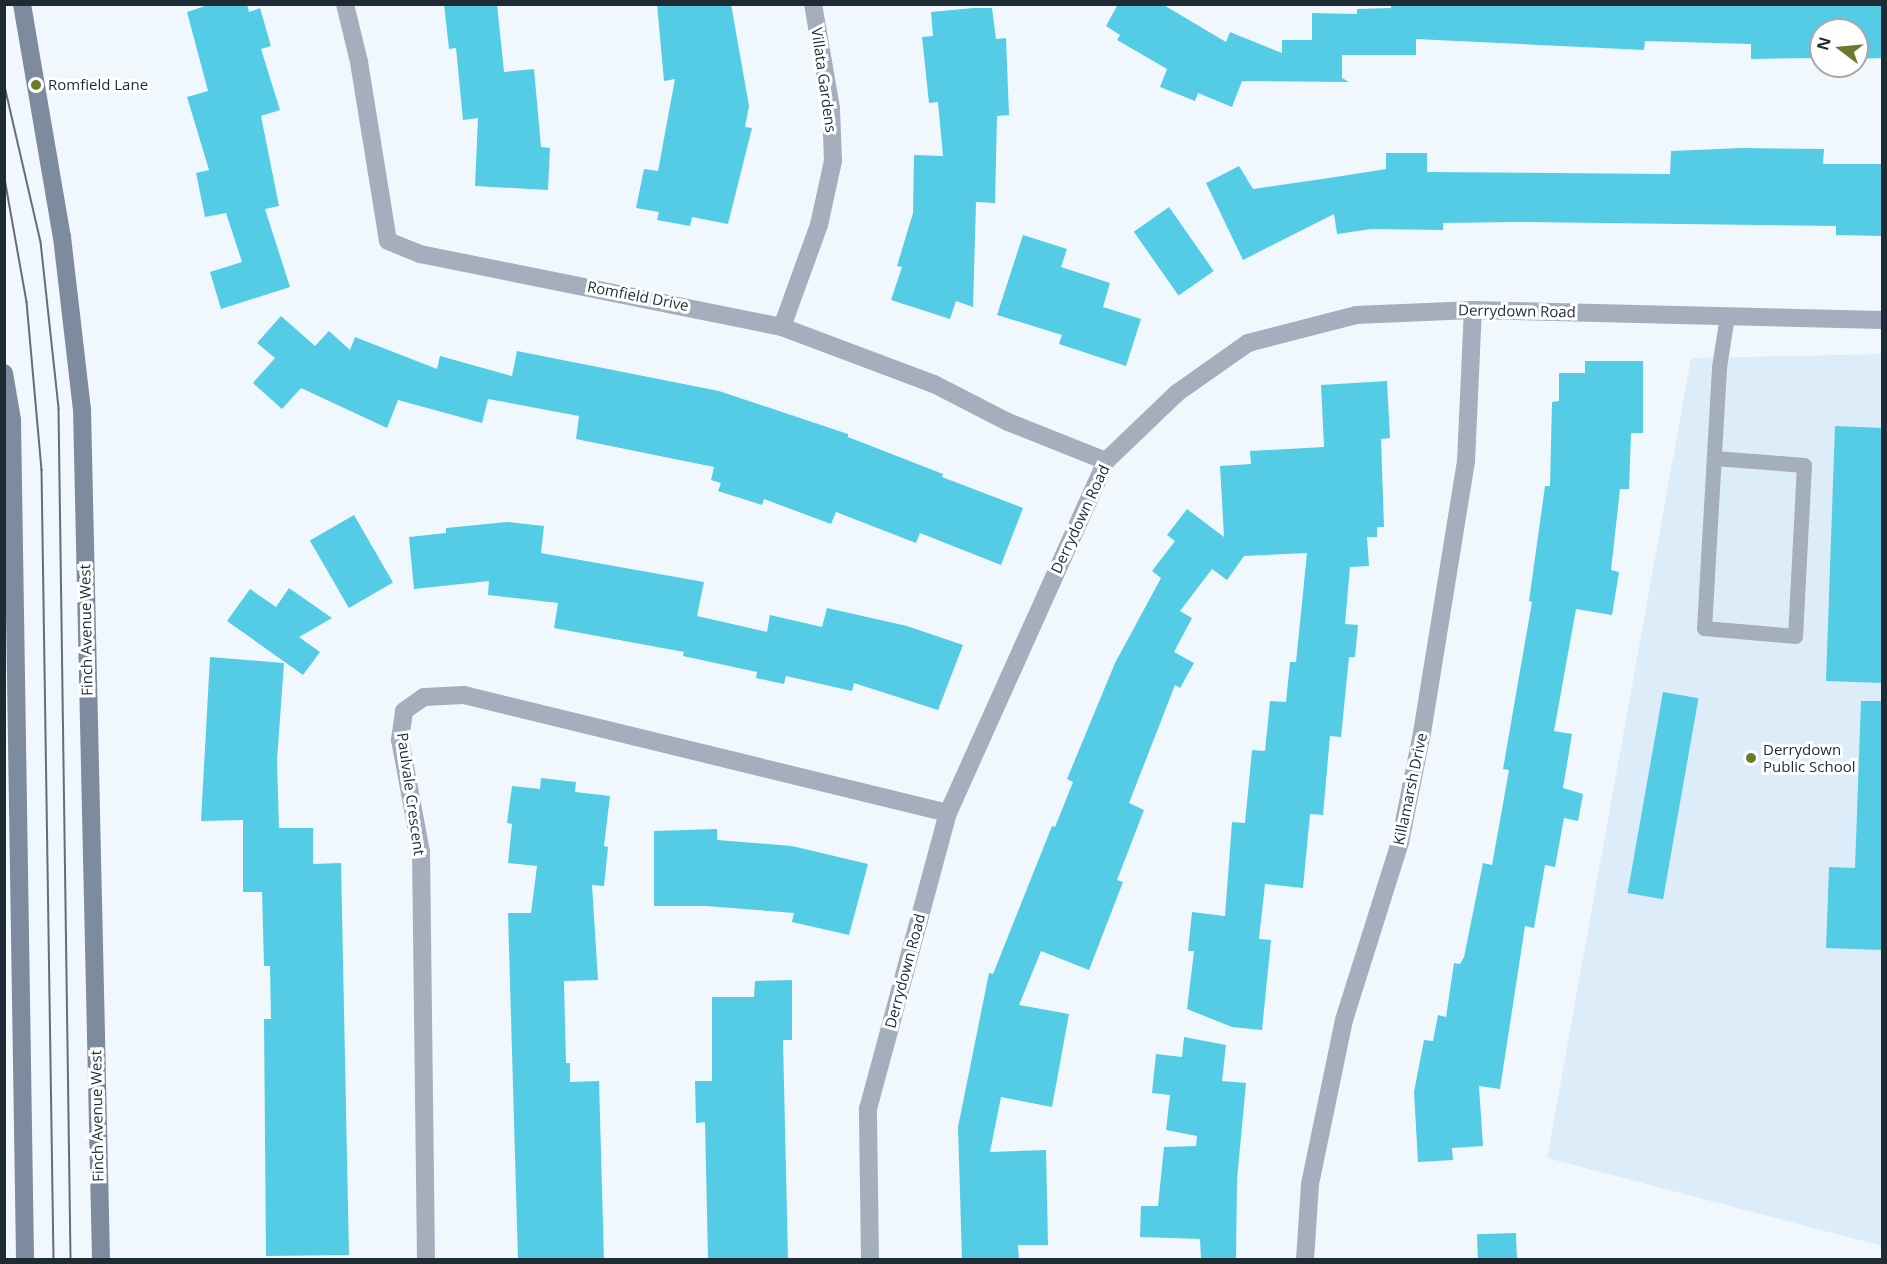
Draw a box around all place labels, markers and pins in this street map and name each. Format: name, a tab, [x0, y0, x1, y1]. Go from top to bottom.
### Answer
place label: Romfield Lane	[48, 76, 148, 94]
marker: Romfield Lane	[29, 78, 43, 92]
place label: Derrydown Public School	[1763, 740, 1855, 775]
marker: Derrydown Public School	[1744, 751, 1758, 765]

